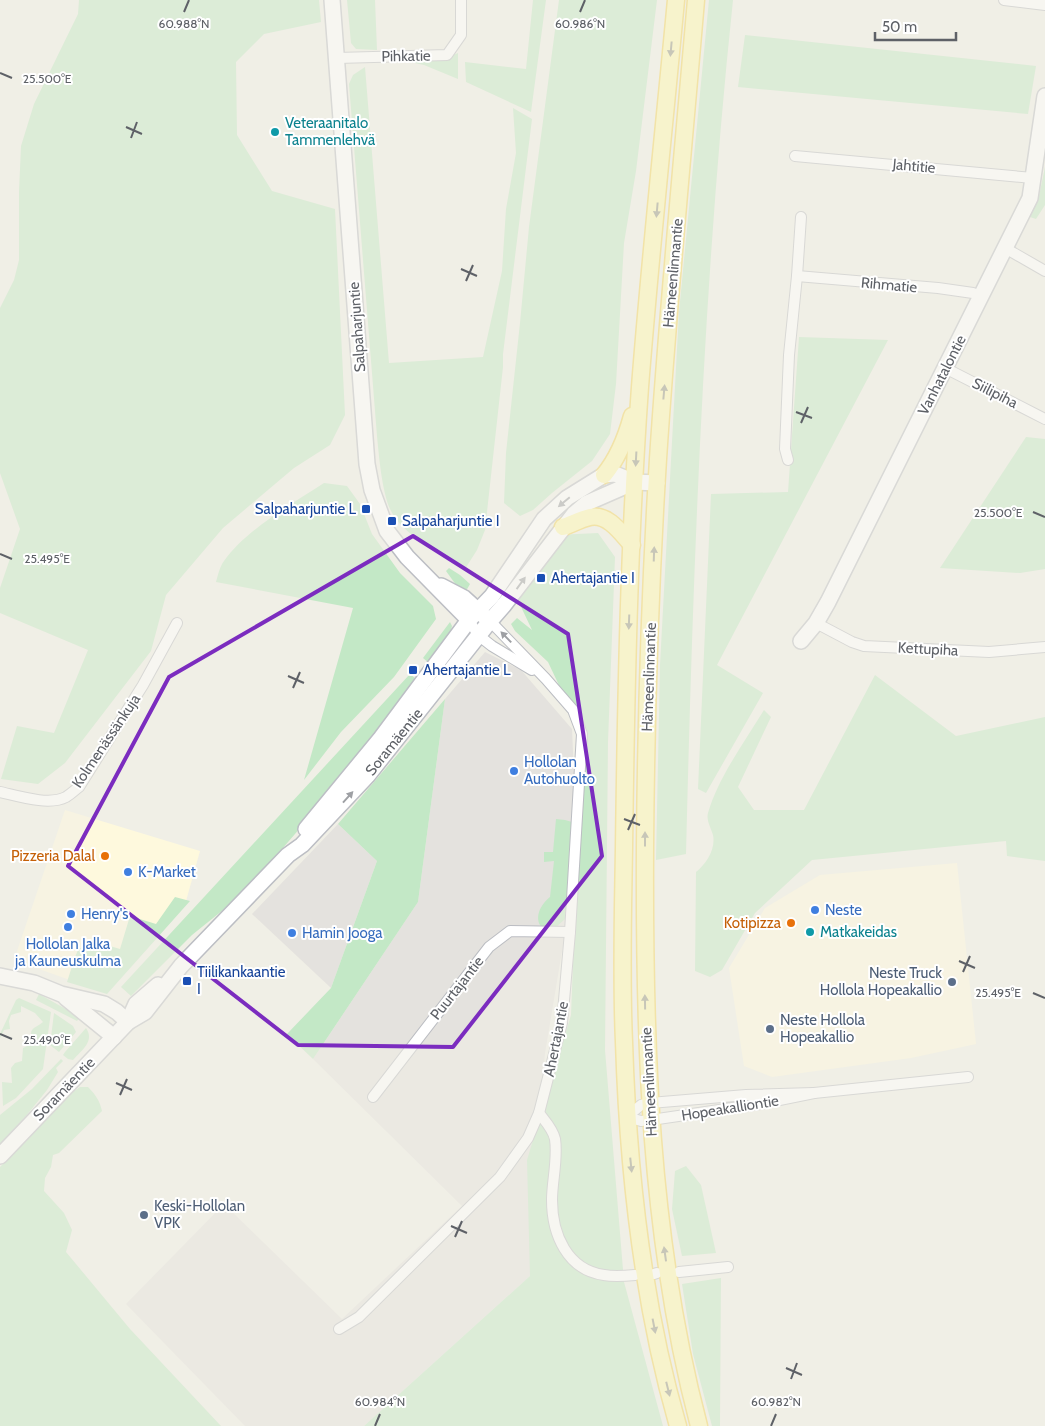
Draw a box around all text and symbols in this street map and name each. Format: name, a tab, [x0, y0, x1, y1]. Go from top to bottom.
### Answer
scale bar	[875, 10, 956, 42]
text: 60.988°N	[159, 16, 209, 31]
text: 60.986°N	[555, 16, 605, 31]
text: 50 m	[882, 18, 917, 36]
one-way arrow	[667, 41, 675, 57]
street label: Pihkatie	[381, 47, 431, 65]
text: 25.500°E	[23, 71, 72, 86]
place label: Veteraanitalo Tammenlehvä	[285, 114, 376, 149]
marker: Veteraanitalo Tammenlehvä	[269, 126, 281, 138]
street label: Jahtitie	[891, 155, 937, 177]
one-way arrow	[652, 203, 660, 219]
street label: Hämeenlinnantie	[659, 217, 687, 328]
street label: Rihmatie	[860, 274, 918, 296]
street label: Salpaharjuntie	[345, 281, 369, 373]
street label: Vanhatalontie	[914, 332, 970, 418]
street label: Siilipiha	[969, 374, 1021, 412]
one-way arrow	[660, 384, 668, 400]
one-way arrow	[632, 452, 640, 468]
one-way arrow	[557, 496, 570, 507]
place label: Salpaharjuntie L	[255, 500, 356, 518]
marker: Salpaharjuntie L	[360, 503, 372, 515]
text: 25.500°E	[974, 505, 1023, 520]
place label: Salpaharjuntie I	[402, 512, 500, 530]
marker: Salpaharjuntie I	[386, 515, 398, 527]
one-way arrow	[650, 546, 658, 562]
text: 25.495°E	[24, 551, 70, 566]
place label: Ahertajantie I	[551, 569, 635, 587]
marker: Ahertajantie I	[535, 572, 547, 584]
one-way arrow	[516, 576, 526, 590]
one-way arrow	[625, 614, 633, 630]
street label: Hämeenlinnantie	[638, 622, 660, 732]
one-way arrow	[500, 631, 512, 643]
street label: Kettupiha	[897, 638, 959, 660]
place label: Ahertajantie L	[423, 661, 511, 679]
marker: Ahertajantie L	[407, 664, 419, 676]
street label: Kolmenässänkuja	[68, 690, 144, 791]
street label: Soramäentie	[361, 705, 427, 779]
place label: Hollolan Autohuolto	[524, 753, 595, 788]
marker: Hollolan Autohuolto	[508, 765, 520, 777]
one-way arrow	[342, 791, 354, 803]
one-way arrow	[641, 831, 649, 847]
place label: Pizzeria Dalal	[11, 847, 95, 865]
marker: Pizzeria Dalal	[99, 850, 111, 862]
place label: K-Market	[138, 863, 196, 881]
marker: K-Market	[122, 866, 134, 878]
place label: Neste	[825, 901, 862, 919]
marker: Neste	[809, 904, 821, 916]
place label: Henry's	[81, 905, 128, 923]
marker: Henry's	[65, 908, 77, 920]
place label: Kotipizza	[724, 914, 782, 932]
marker: Kotipizza	[785, 917, 797, 929]
marker: Hollolan Jalka ja Kauneuskulma	[62, 921, 74, 933]
place label: Matkakeidas	[820, 923, 897, 941]
place label: Hamin Jooga	[302, 924, 383, 942]
marker: Matkakeidas	[804, 926, 816, 938]
marker: Hamin Jooga	[286, 927, 298, 939]
place label: Hollolan Jalka ja Kauneuskulma	[14, 935, 122, 970]
street label: Puurtajantie	[427, 952, 488, 1023]
place label: Tiilikankaantie I	[197, 963, 286, 998]
place label: Neste Truck Hollola Hopeakallio	[820, 964, 942, 999]
marker: Tiilikankaantie I	[181, 975, 193, 987]
marker: Neste Truck Hollola Hopeakallio	[946, 976, 958, 988]
text: 25.495°E	[975, 985, 1021, 1000]
one-way arrow	[641, 993, 649, 1009]
street label: Ahertajantie	[540, 999, 572, 1078]
place label: Neste Hollola Hopeakallio	[780, 1011, 866, 1046]
marker: Neste Hollola Hopeakallio	[764, 1023, 776, 1035]
street label: Hämeenlinnantie	[637, 1027, 661, 1137]
text: 25.490°E	[23, 1032, 71, 1047]
street label: Soramäentie	[29, 1053, 99, 1124]
street label: Hopeakalliontie	[680, 1091, 780, 1125]
one-way arrow	[627, 1157, 635, 1173]
place label: Keski-Hollolan VPK	[154, 1197, 245, 1232]
marker: Keski-Hollolan VPK	[138, 1209, 150, 1221]
one-way arrow	[661, 1246, 669, 1262]
one-way arrow	[650, 1318, 658, 1334]
one-way arrow	[664, 1382, 672, 1397]
text: 60.984°N	[355, 1394, 405, 1409]
text: 60.982°N	[751, 1394, 801, 1409]

